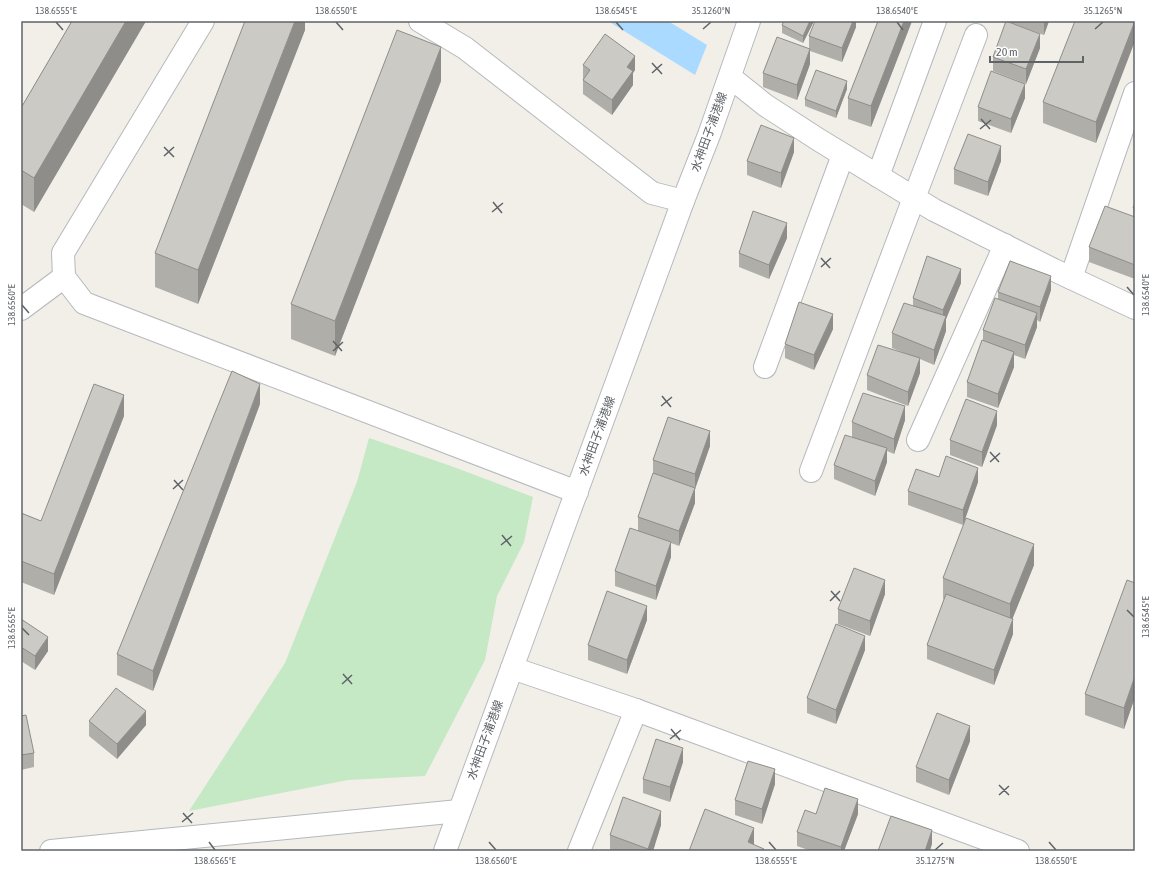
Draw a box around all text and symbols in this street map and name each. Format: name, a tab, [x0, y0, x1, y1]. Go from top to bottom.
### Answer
text: 138.6555°E	[35, 5, 78, 16]
text: 138.6550°E	[315, 5, 358, 16]
text: 138.6545°E	[595, 5, 638, 16]
text: 35.1260°N	[692, 5, 730, 16]
text: 138.6540°E	[876, 5, 919, 16]
text: 35.1265°N	[1084, 5, 1122, 16]
scale bar	[990, 38, 1083, 64]
text: 20 m	[996, 45, 1018, 59]
street label: 水神田子浦港線	[688, 90, 730, 174]
text: 138.6540°E	[1140, 273, 1151, 316]
text: 138.6560°E	[6, 283, 17, 326]
street label: 水神田子浦港線	[576, 394, 618, 478]
text: 138.6545°E	[1140, 595, 1151, 638]
text: 138.6565°E	[6, 606, 17, 649]
street label: 水神田子浦港線	[464, 698, 506, 782]
text: 138.6565°E	[194, 855, 237, 866]
text: 138.6560°E	[475, 855, 518, 866]
text: 138.6555°E	[755, 855, 798, 866]
text: 35.1275°N	[916, 855, 954, 866]
text: 138.6550°E	[1035, 855, 1078, 866]

